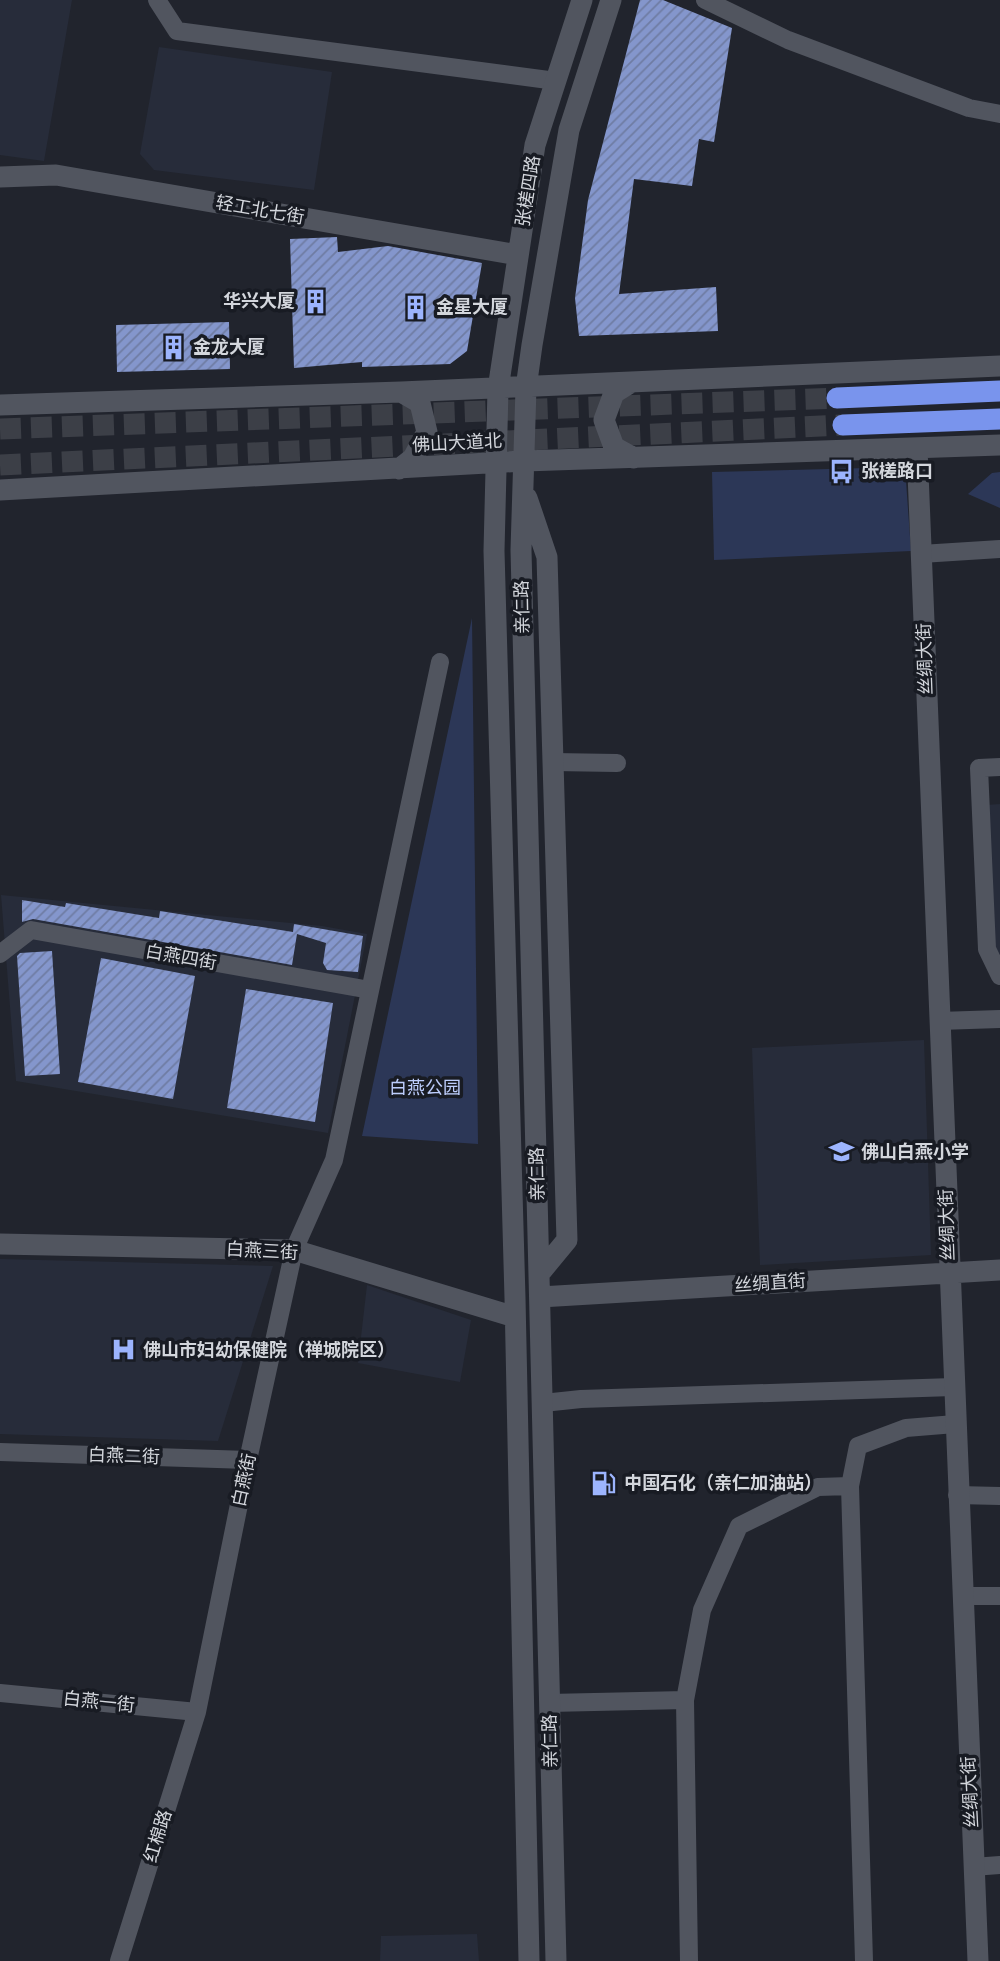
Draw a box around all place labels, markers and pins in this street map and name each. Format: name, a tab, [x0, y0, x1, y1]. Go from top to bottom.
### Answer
building icon: 华兴大厦	[301, 287, 329, 315]
place label: 华兴大厦	[223, 291, 295, 311]
building icon: 金星大厦	[402, 293, 430, 321]
place label: 金星大厦	[436, 297, 508, 317]
building icon: 金龙大厦	[159, 333, 187, 361]
place label: 金龙大厦	[193, 337, 265, 357]
bus stop icon: 张槎路口	[827, 457, 855, 485]
place label: 张槎路口	[861, 461, 933, 481]
school or university icon: 佛山白燕小学	[827, 1138, 855, 1166]
place label: 佛山白燕小学	[861, 1142, 969, 1162]
hospital icon: 佛山市妇幼保健院（禅城院区）	[109, 1336, 137, 1364]
place label: 佛山市妇幼保健院（禅城院区）	[143, 1340, 395, 1360]
fuel station icon: 中国石化（亲仁加油站）	[590, 1469, 618, 1497]
place label: 中国石化（亲仁加油站）	[624, 1473, 822, 1493]

